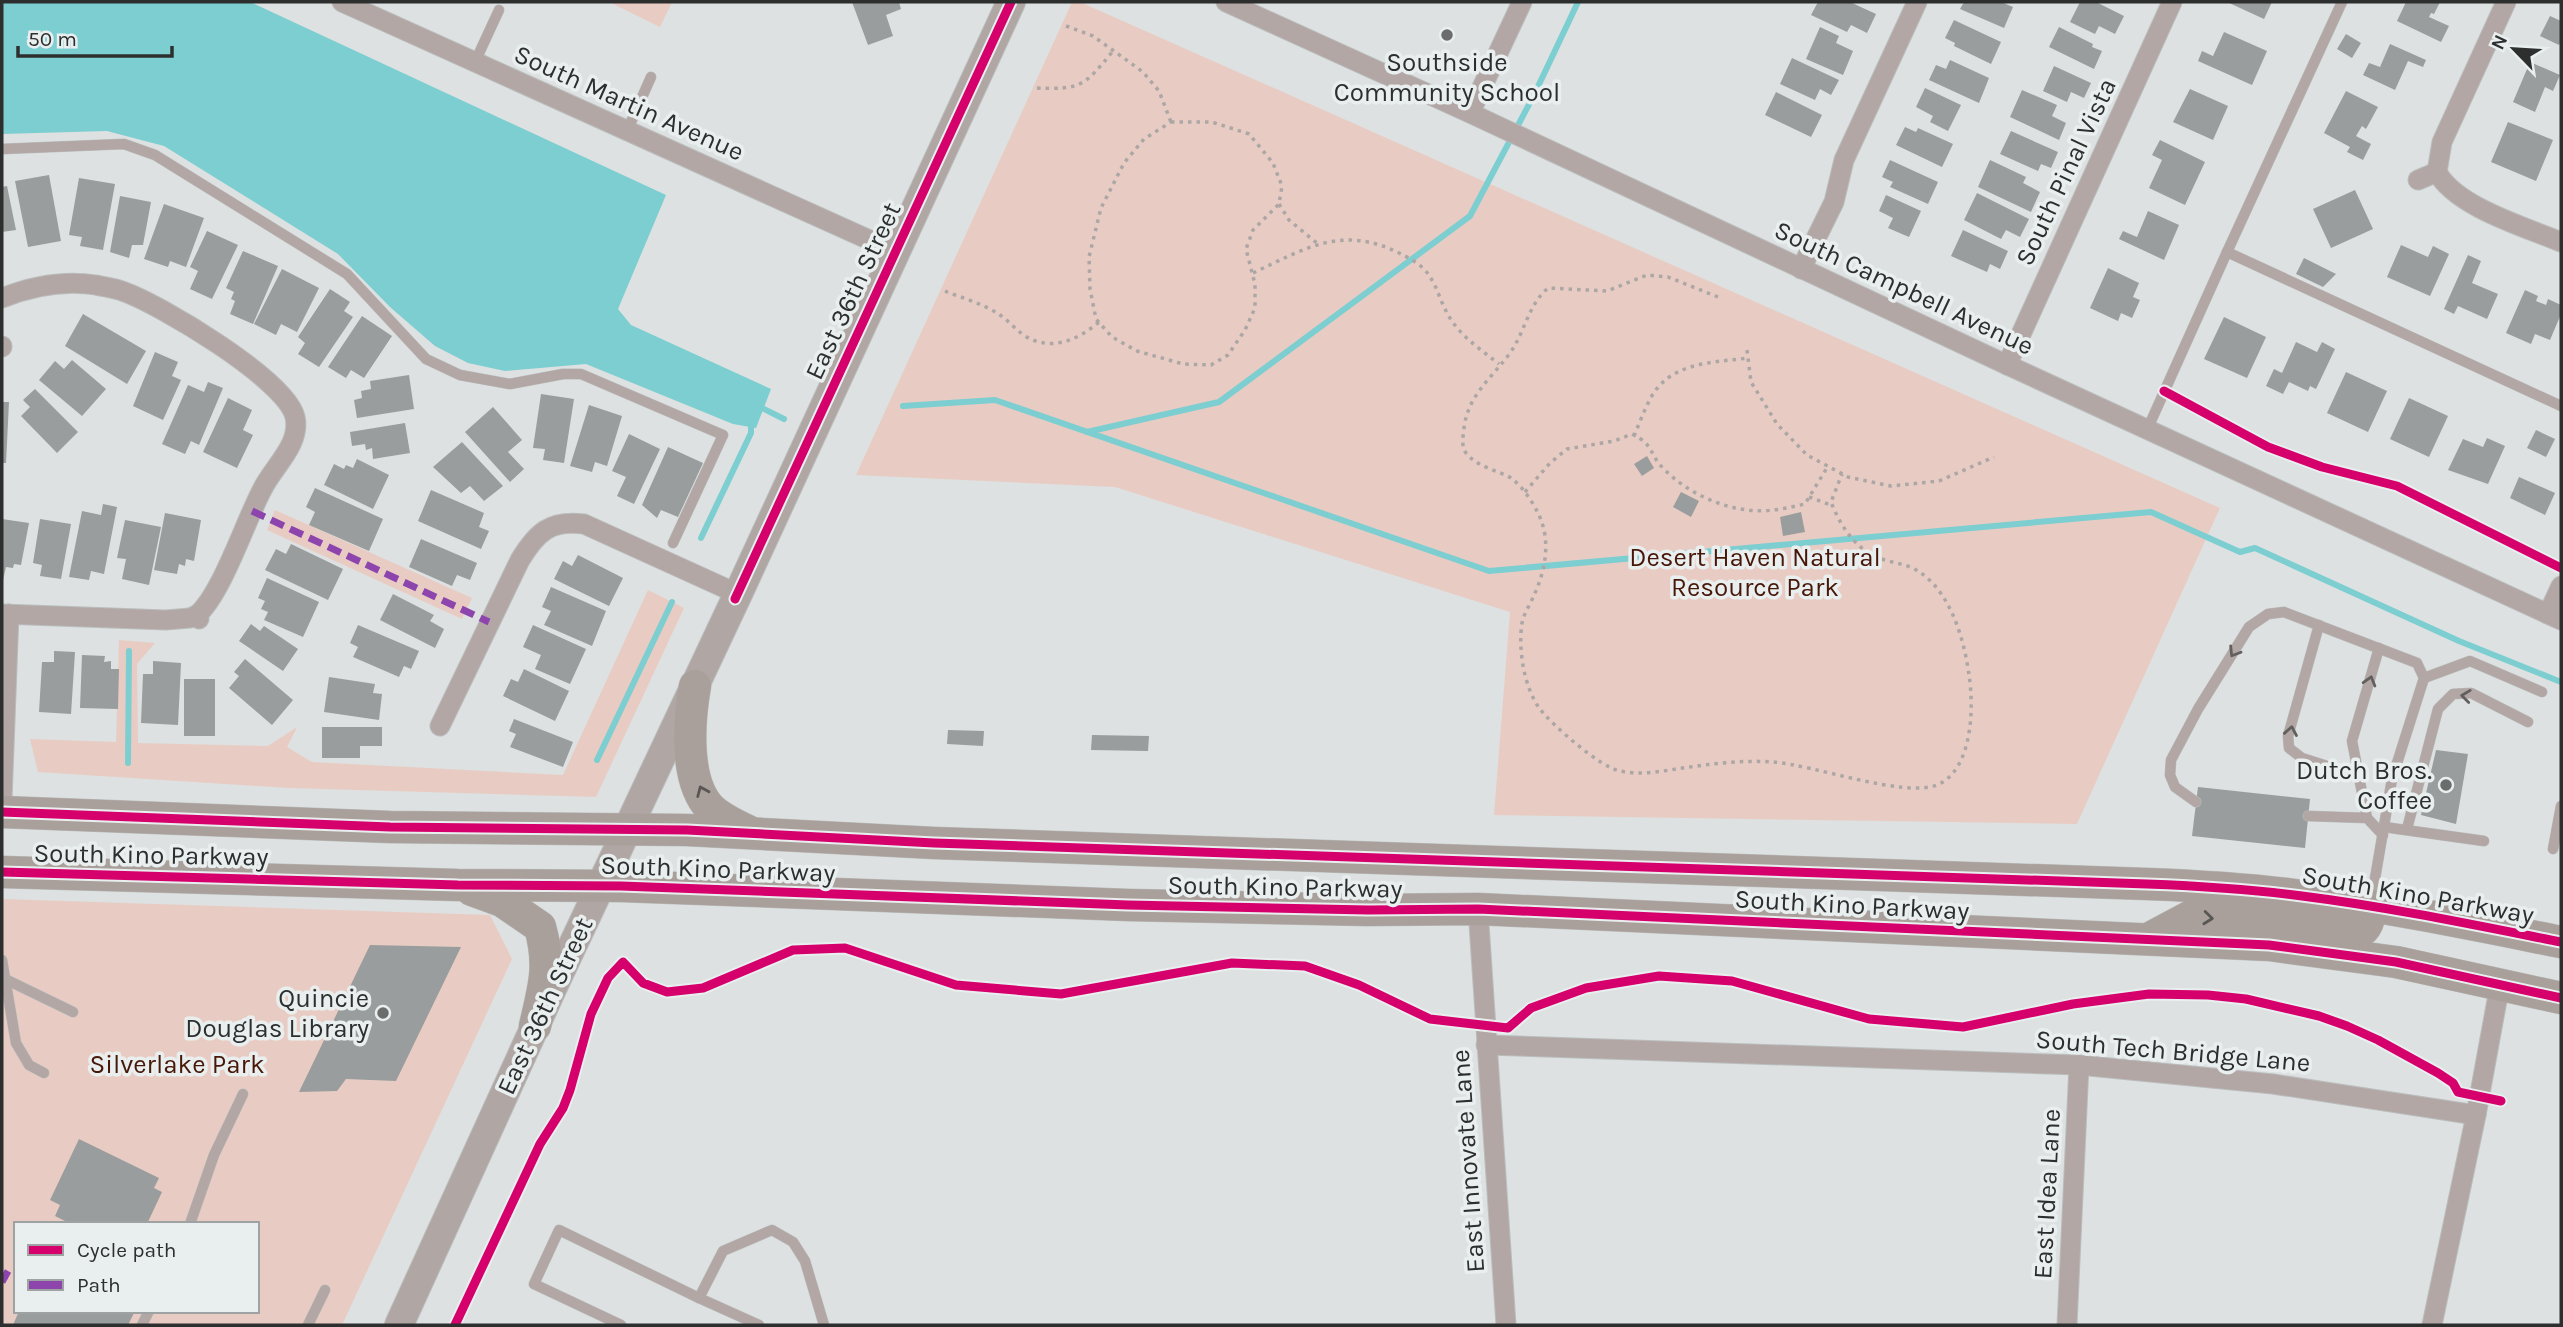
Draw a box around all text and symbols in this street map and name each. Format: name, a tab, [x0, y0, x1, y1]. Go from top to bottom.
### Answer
scale bar	[18, 14, 172, 58]
north arrow	[2479, 14, 2549, 84]
text: 50 m	[28, 27, 77, 51]
marker: Southside Community School	[1439, 27, 1455, 43]
text: N	[2487, 31, 2512, 53]
street label: South Martin Avenue	[509, 38, 749, 168]
place label: Southside Community School	[1334, 47, 1560, 108]
street label: South Pinal Vista	[2009, 73, 2123, 271]
street label: East 36th Street	[798, 197, 908, 384]
street label: South Campbell Avenue	[1770, 214, 2038, 362]
park label: Desert Haven Natural Resource Park	[1629, 542, 1881, 603]
one-way arrow	[2229, 644, 2242, 657]
one-way arrow	[2361, 675, 2376, 687]
one-way arrow	[2461, 688, 2472, 703]
one-way arrow	[2283, 725, 2298, 737]
place label: Dutch Bros. Coffee	[2296, 755, 2432, 816]
marker: Dutch Bros. Coffee	[2438, 777, 2454, 793]
one-way arrow	[696, 786, 710, 798]
street label: South Kino Parkway	[33, 837, 269, 873]
street label: South Kino Parkway	[600, 849, 836, 889]
street label: South Kino Parkway	[2300, 859, 2536, 931]
street label: South Kino Parkway	[1167, 869, 1403, 905]
street label: South Kino Parkway	[1734, 883, 1970, 927]
one-way arrow	[2203, 910, 2214, 925]
street label: East 36th Street	[490, 912, 600, 1099]
place label: Quincie Douglas Library	[185, 983, 369, 1044]
marker: Quincie Douglas Library	[375, 1005, 391, 1021]
street label: South Tech Bridge Lane	[2034, 1024, 2312, 1078]
street label: East Innovate Lane	[1445, 1048, 1491, 1274]
park label: Silverlake Park	[89, 1049, 265, 1080]
street label: East Idea Lane	[2027, 1108, 2067, 1280]
legend	[14, 1222, 259, 1313]
text: Cycle path	[77, 1238, 177, 1262]
text: Path	[77, 1273, 121, 1297]

